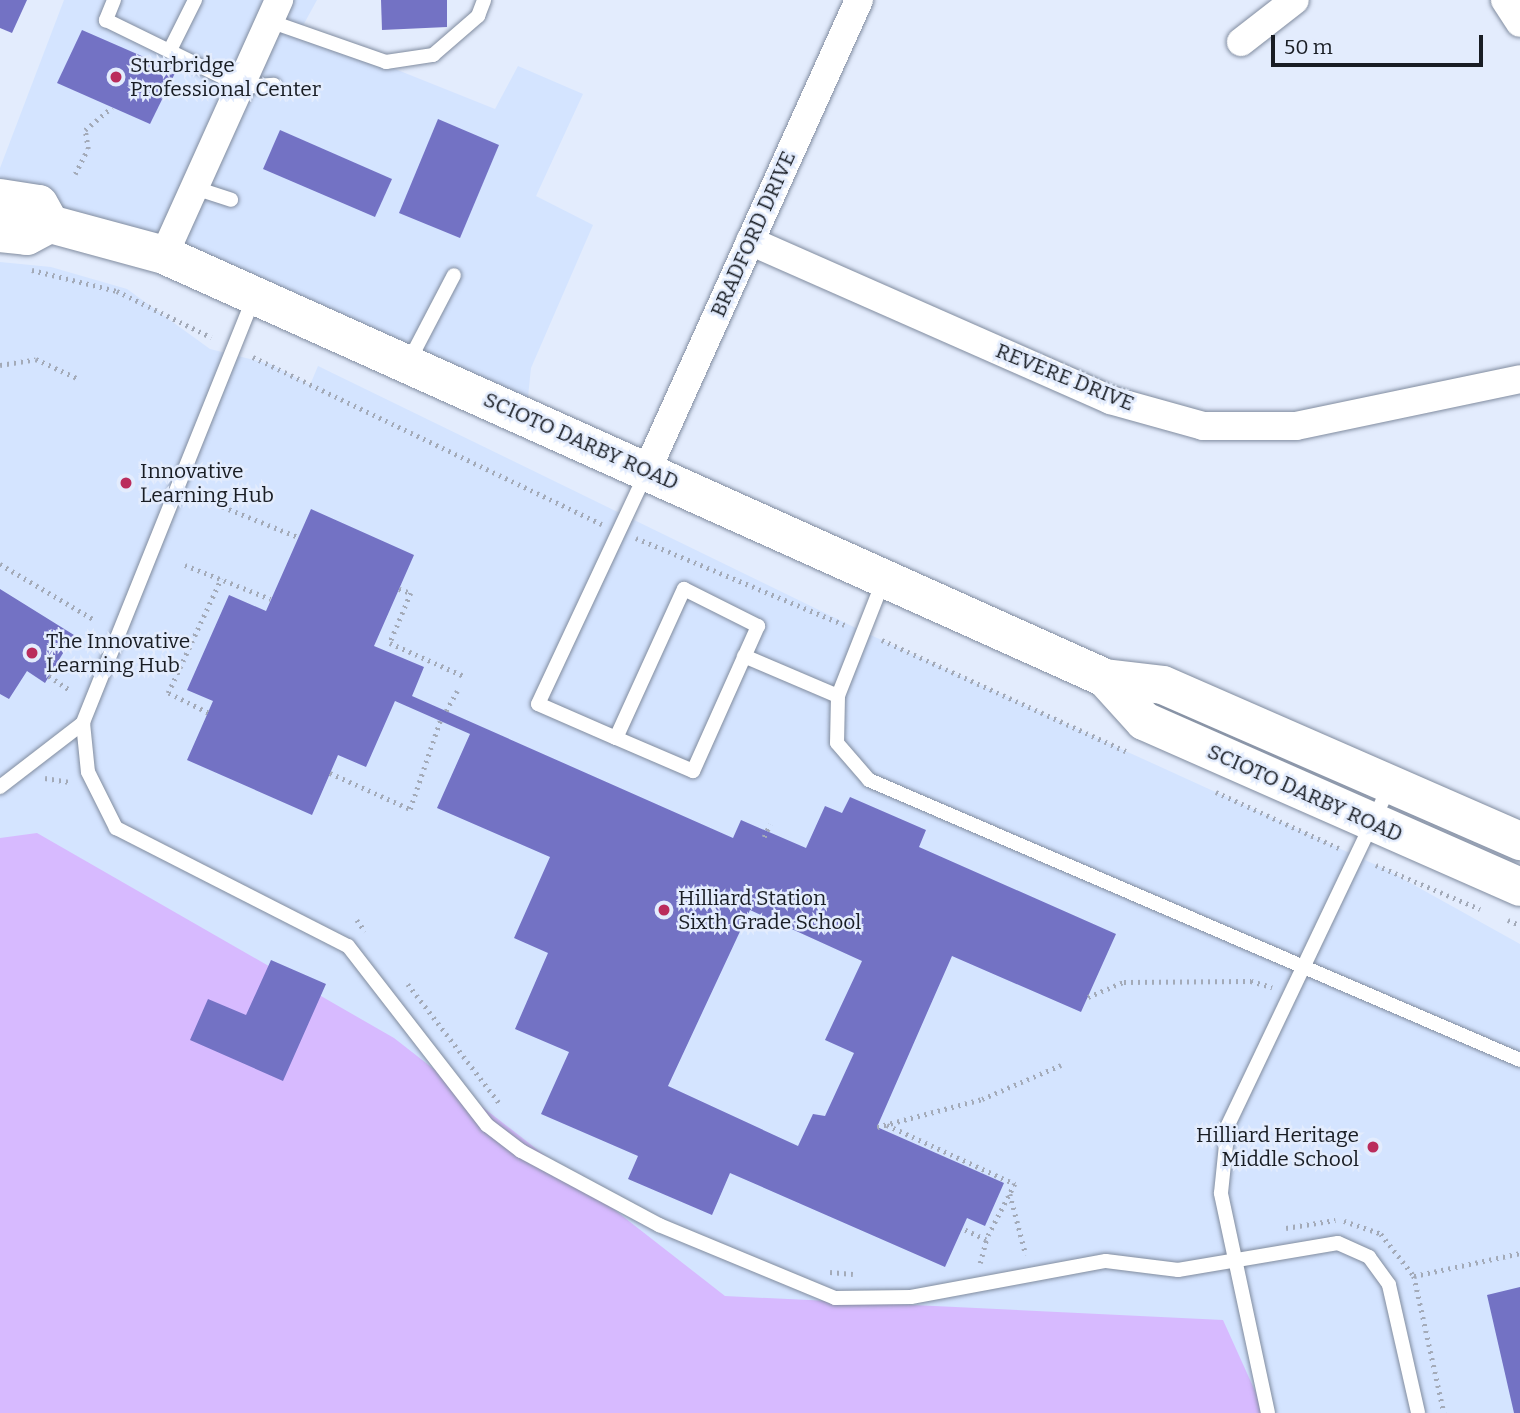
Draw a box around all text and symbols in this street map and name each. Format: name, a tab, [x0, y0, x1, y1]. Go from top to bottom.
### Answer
scale bar	[1275, 21, 1487, 65]
text: 50 m	[1284, 34, 1333, 60]
place label: Sturbridge Professional Center	[130, 52, 321, 102]
marker: Sturbridge Professional Center	[108, 69, 124, 85]
street label: BRADFORD DRIVE	[705, 147, 801, 321]
street label: REVERE DRIVE	[992, 338, 1138, 416]
street label: SCIOTO DARBY ROAD	[480, 387, 682, 495]
place label: Innovative Learning Hub	[140, 458, 274, 508]
marker: Innovative Learning Hub	[118, 475, 134, 491]
place label: The Innovative Learning Hub	[46, 628, 190, 678]
marker: The Innovative Learning Hub	[24, 645, 40, 661]
street label: SCIOTO DARBY ROAD	[1204, 739, 1406, 847]
place label: Hilliard Station Sixth Grade School	[678, 885, 861, 935]
marker: Hilliard Station Sixth Grade School	[656, 902, 672, 918]
place label: Hilliard Heritage Middle School	[1196, 1122, 1359, 1172]
marker: Hilliard Heritage Middle School	[1365, 1139, 1381, 1155]

